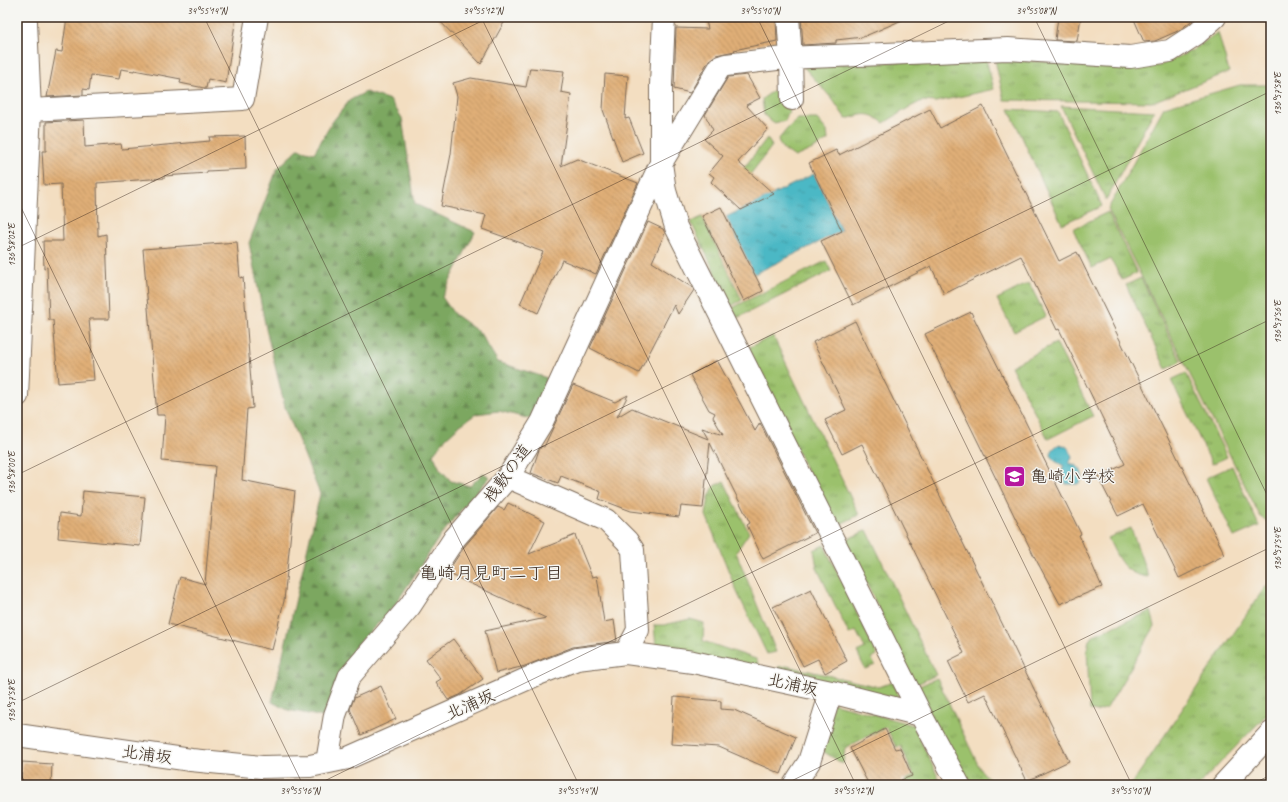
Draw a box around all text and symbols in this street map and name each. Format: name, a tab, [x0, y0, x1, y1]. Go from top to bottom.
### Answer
text: 34°55'14"N	[187, 4, 229, 17]
text: 34°55'12"N	[463, 4, 505, 17]
text: 34°55'10"N	[740, 4, 782, 17]
text: 34°55'08"N	[1016, 4, 1058, 17]
text: 136°57'58"E	[1271, 71, 1284, 116]
text: 136°58'02"E	[5, 222, 18, 267]
text: 136°57'56"E	[1271, 299, 1284, 344]
street label: 桟敷の道	[479, 440, 536, 507]
text: 136°58'00"E	[5, 450, 18, 495]
school or university icon: 亀崎小学校	[1002, 463, 1028, 489]
place label: 亀崎小学校	[1030, 466, 1115, 487]
text: 136°57'54"E	[1271, 526, 1284, 571]
district label: 亀崎月見町二丁目	[419, 562, 563, 584]
street label: 北浦坂	[766, 669, 820, 700]
text: 136°57'58"E	[5, 678, 18, 723]
street label: 北浦坂	[443, 684, 498, 724]
street label: 北浦坂	[120, 741, 174, 768]
text: 34°55'16"N	[280, 784, 322, 797]
text: 34°55'14"N	[557, 784, 599, 797]
text: 34°55'12"N	[833, 784, 875, 797]
text: 34°55'10"N	[1110, 784, 1152, 797]

